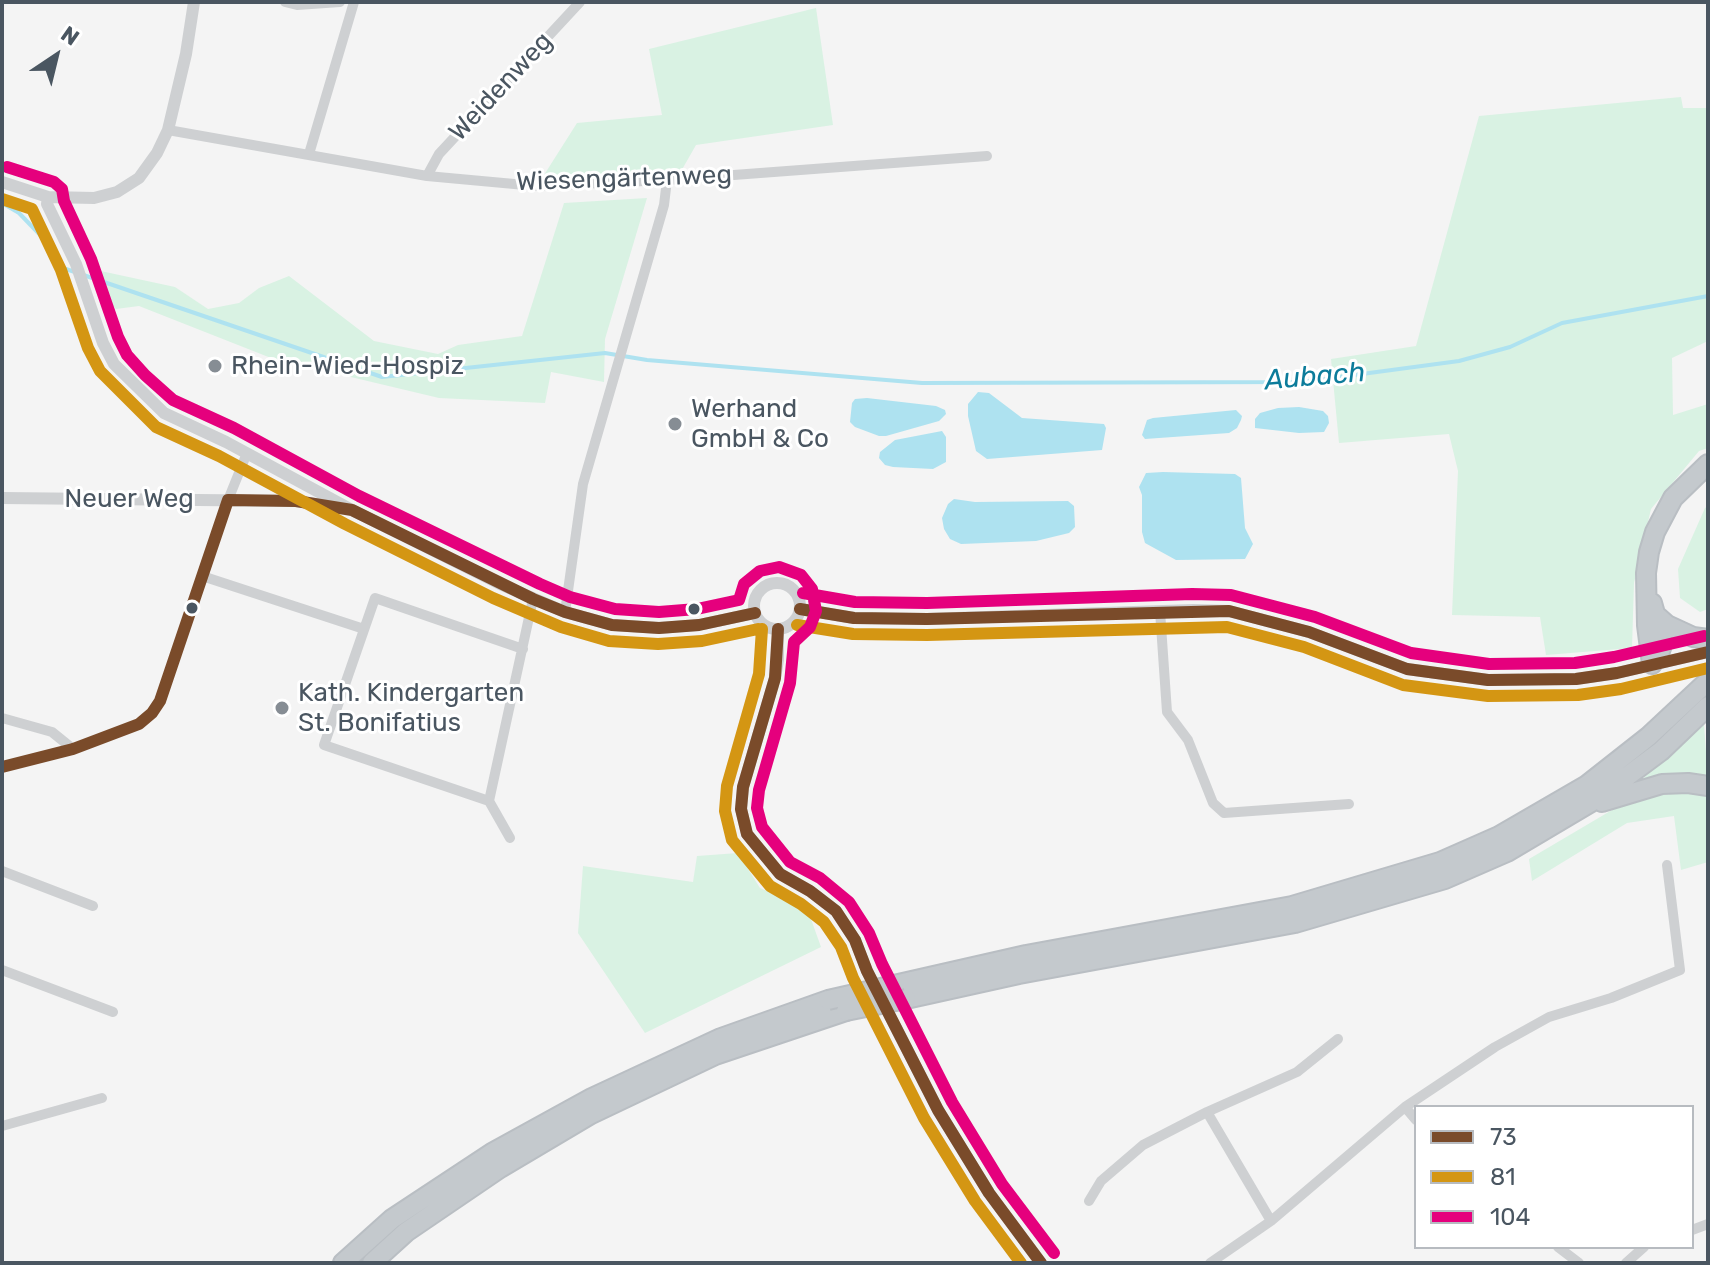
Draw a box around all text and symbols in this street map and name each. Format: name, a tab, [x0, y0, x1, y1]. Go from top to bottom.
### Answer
north arrow	[16, 16, 96, 96]
text: N	[56, 20, 84, 52]
street label: Weidenweg	[443, 26, 559, 148]
street label: Wiesengärtenweg	[516, 160, 732, 198]
place label: Rhein-Wied-Hospiz	[231, 350, 464, 382]
water label: Aubach	[1263, 356, 1367, 398]
marker: Rhein-Wied-Hospiz	[206, 357, 224, 375]
place label: Werhand GmbH & Co	[691, 393, 829, 454]
marker: Werhand GmbH & Co	[666, 415, 684, 433]
street label: Neuer Weg	[64, 483, 194, 515]
unlabelled marker	[184, 600, 200, 616]
unlabelled marker	[686, 601, 702, 617]
place label: Kath. Kindergarten St. Bonifatius	[298, 677, 524, 738]
marker: Kath. Kindergarten St. Bonifatius	[273, 699, 291, 717]
legend	[1414, 1105, 1694, 1249]
text: 73	[1490, 1123, 1517, 1151]
text: 81	[1490, 1163, 1516, 1191]
text: 104	[1490, 1203, 1530, 1231]

